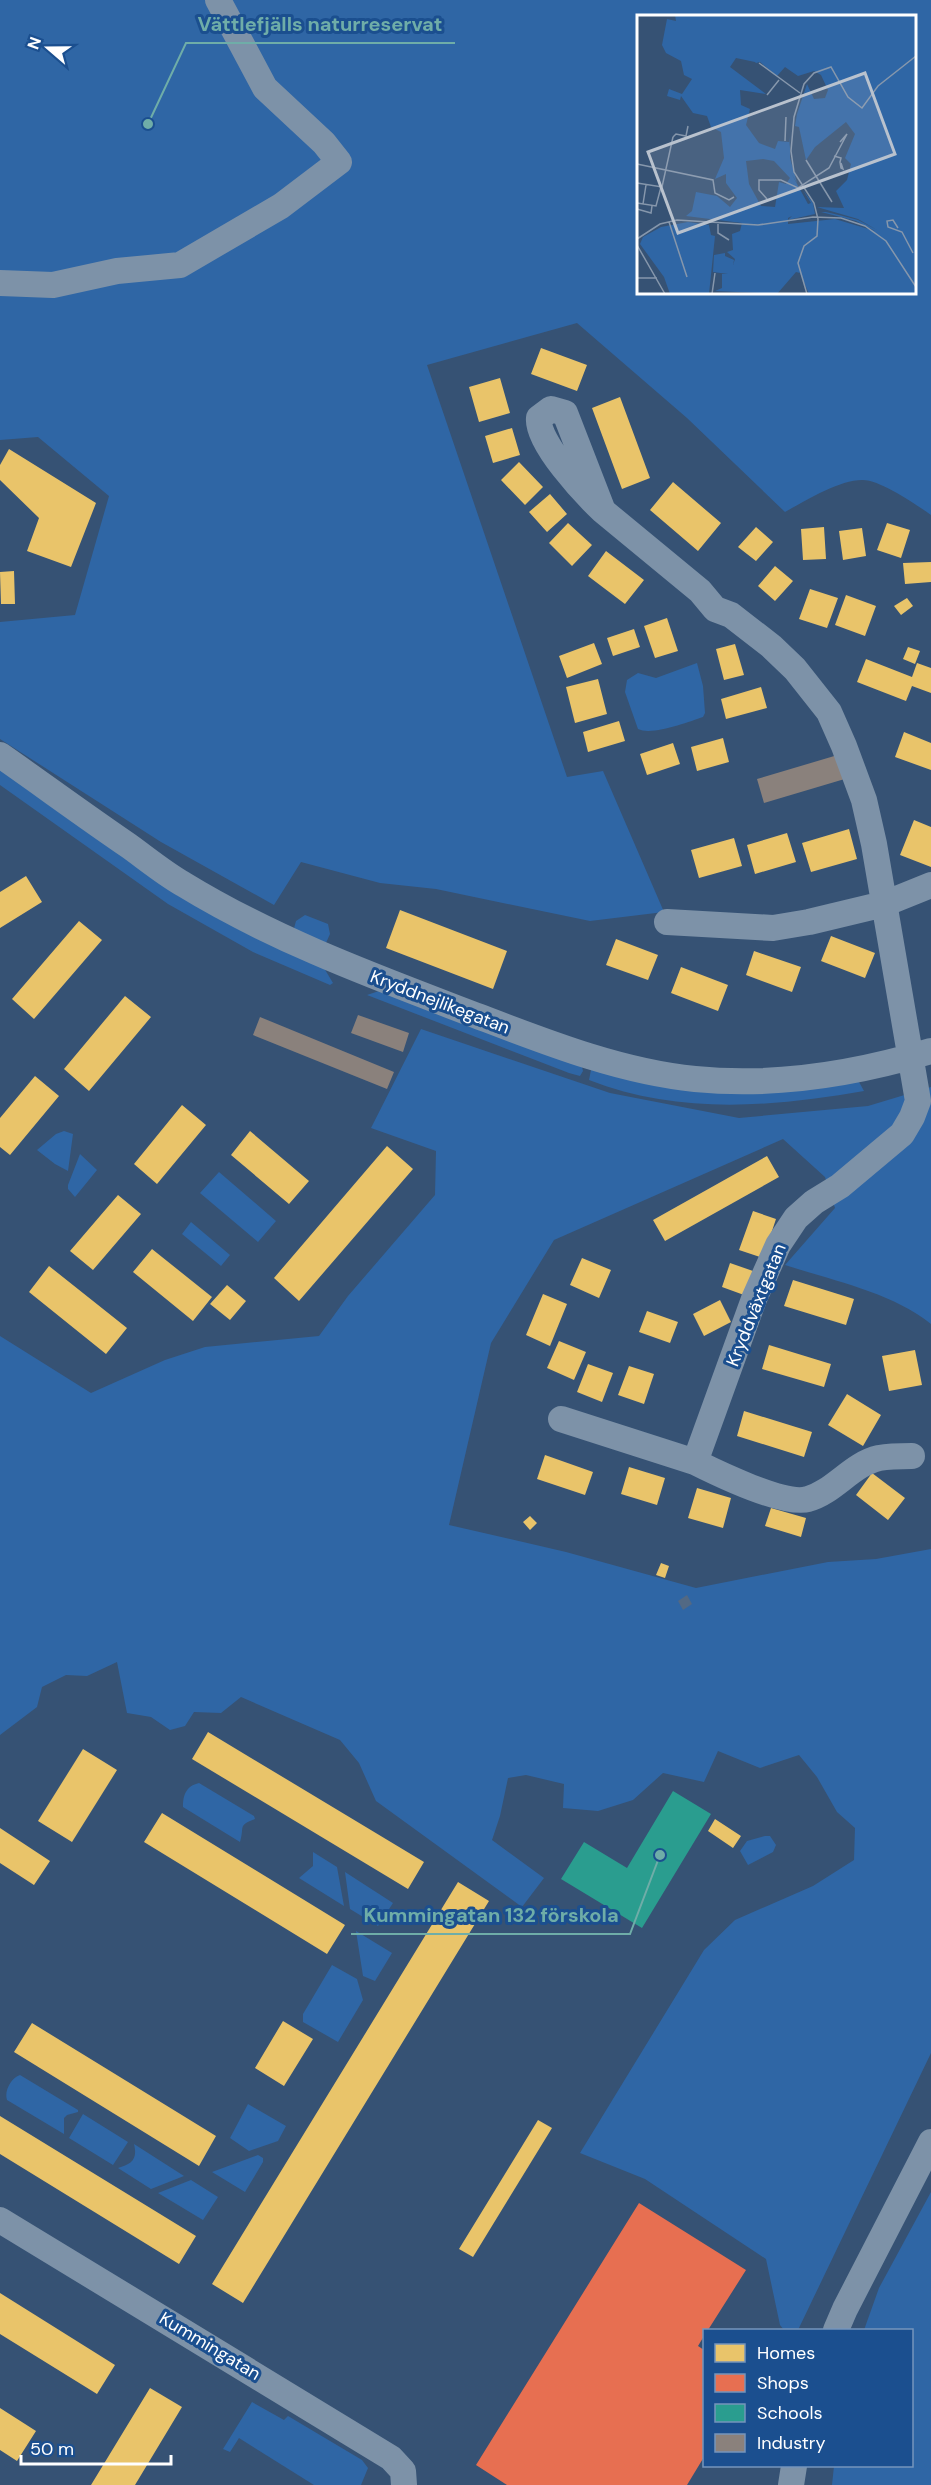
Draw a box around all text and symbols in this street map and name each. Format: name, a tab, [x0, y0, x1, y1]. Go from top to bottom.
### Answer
callout: Vättlefjälls naturreservat	[186, 5, 455, 43]
text: Vättlefjälls naturreservat	[198, 11, 442, 37]
inset map	[637, 15, 916, 294]
north arrow	[18, 18, 78, 78]
text: N	[23, 34, 46, 52]
street label: Kryddnejlikegatan	[367, 964, 513, 1040]
street label: Kryddväxtgatan	[720, 1240, 792, 1370]
callout: Kummingatan 132 förskola	[351, 1896, 630, 1934]
text: Kummingatan 132 förskola	[363, 1902, 619, 1928]
street label: Kummingatan	[155, 2306, 265, 2386]
legend	[703, 2329, 913, 2467]
text: Homes	[757, 2341, 815, 2365]
text: Shops	[757, 2371, 809, 2395]
text: Schools	[757, 2401, 822, 2425]
scale bar	[21, 2428, 171, 2466]
text: Industry	[757, 2431, 826, 2455]
text: 50 m	[30, 2437, 74, 2461]

